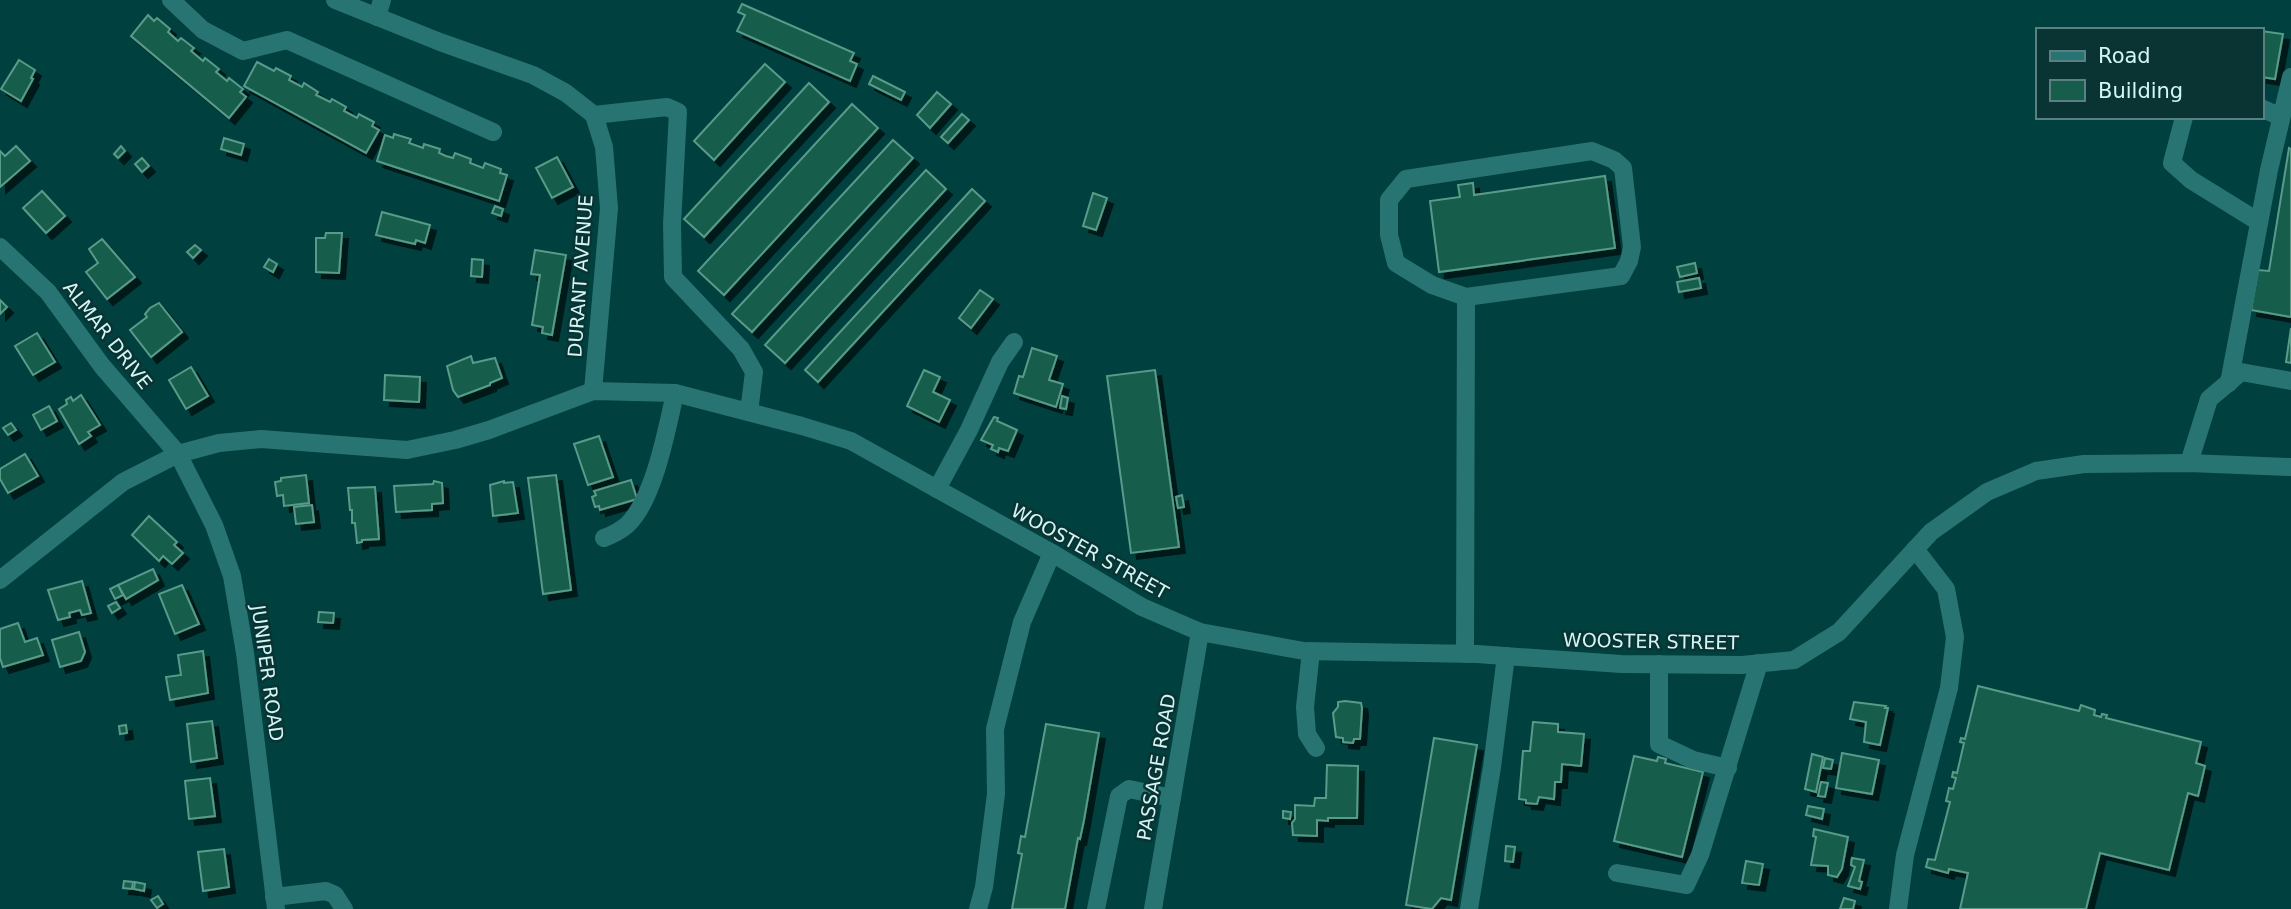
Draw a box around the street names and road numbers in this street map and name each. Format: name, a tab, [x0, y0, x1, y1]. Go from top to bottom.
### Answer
street label: DURANT AVENUE	[563, 194, 597, 358]
street label: ALMAR DRIVE	[59, 277, 157, 393]
street label: WOOSTER STREET	[1008, 499, 1173, 603]
street label: JUNIPER ROAD	[247, 602, 288, 743]
street label: WOOSTER STREET	[1563, 628, 1740, 654]
street label: PASSAGE ROAD	[1132, 692, 1180, 842]

